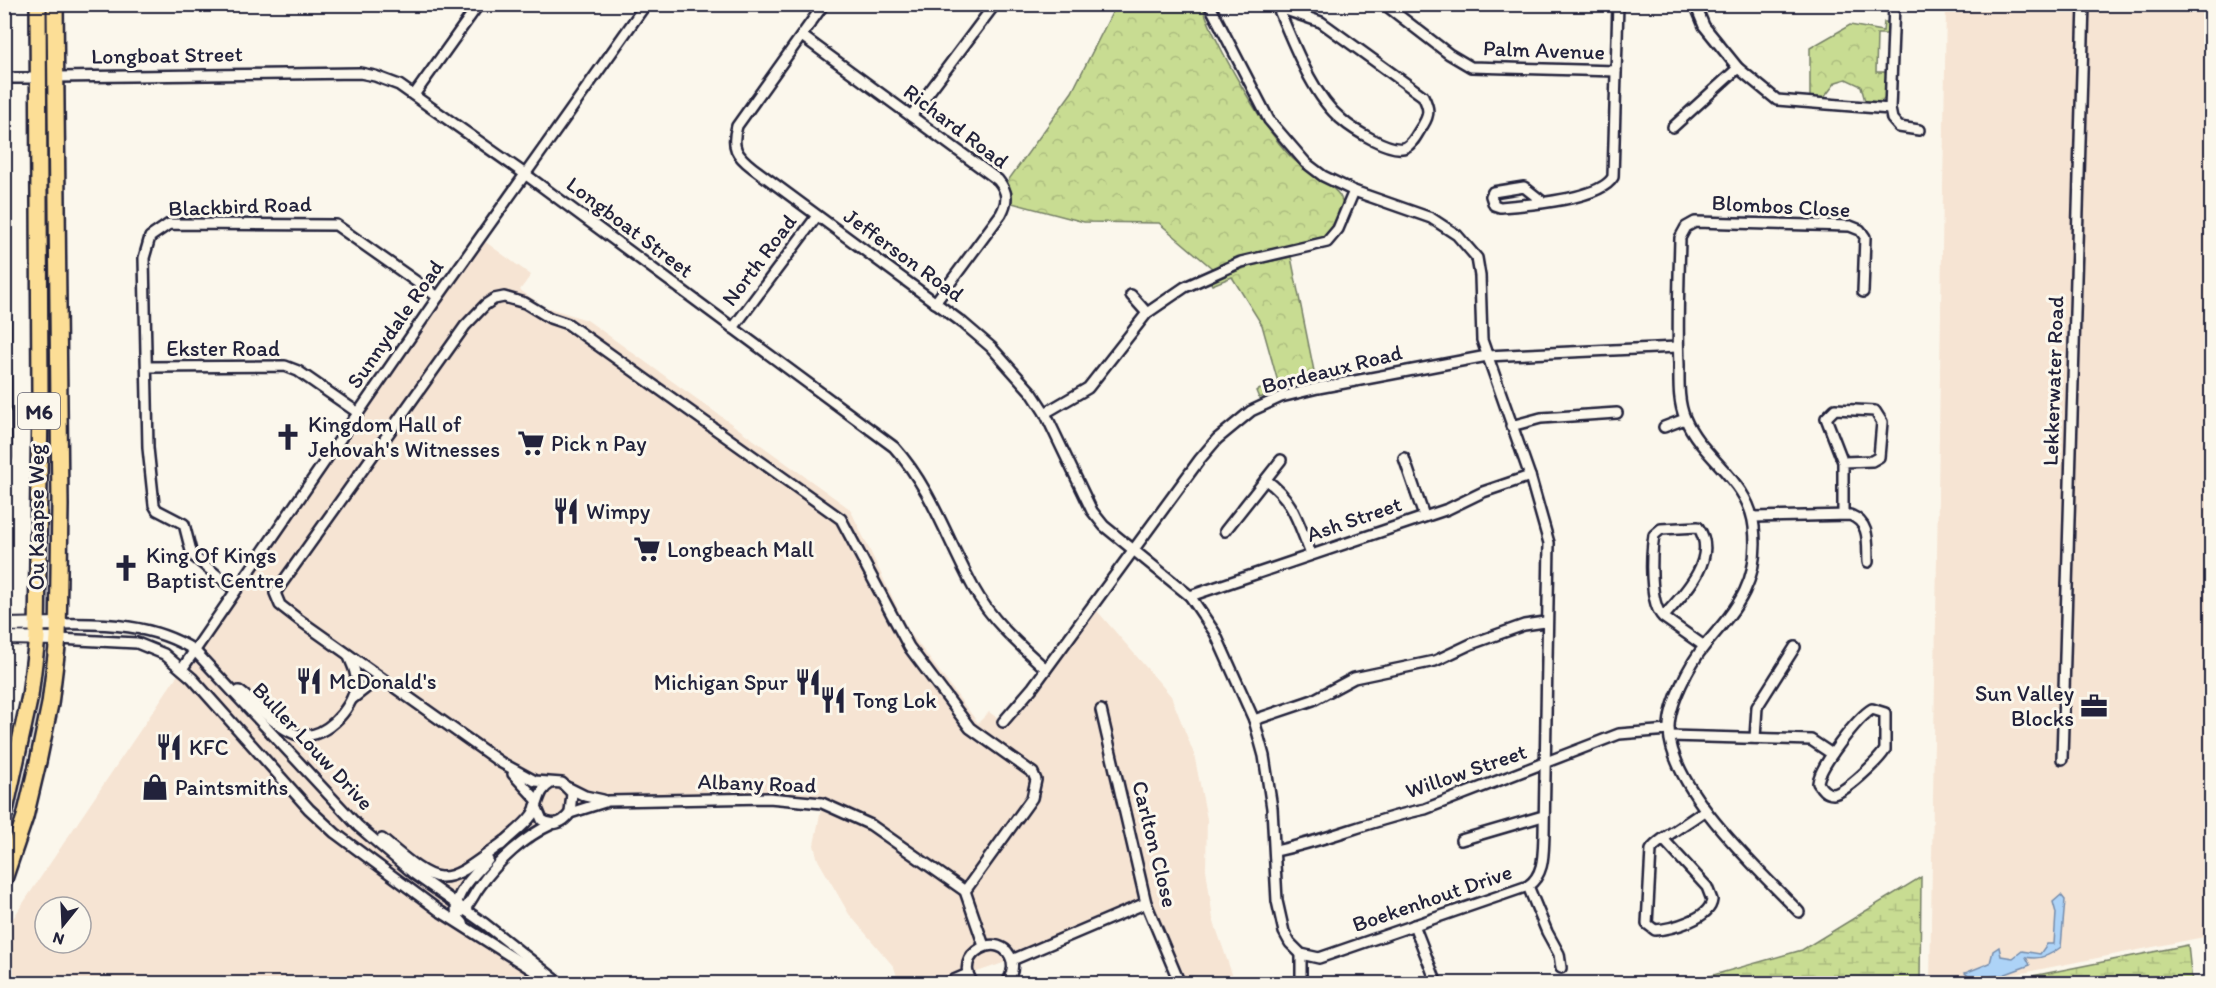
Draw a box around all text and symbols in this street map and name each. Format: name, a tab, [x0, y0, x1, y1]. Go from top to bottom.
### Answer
street label: Palm Avenue	[1483, 34, 1605, 66]
street label: Longboat Street	[91, 40, 243, 70]
street label: Richard Road	[898, 78, 1014, 174]
street label: Longboat Street	[561, 171, 699, 283]
street label: Blombos Close	[1711, 189, 1851, 223]
street label: Blackbird Road	[168, 190, 312, 222]
street label: Jefferson Road	[839, 202, 969, 308]
street label: North Road	[716, 209, 802, 311]
street label: Sunnydale Road	[341, 254, 449, 394]
street label: Lekkerwater Road	[2037, 295, 2069, 467]
street label: Ekster Road	[166, 335, 280, 362]
street label: Bordeaux Road	[1259, 338, 1405, 400]
road number: M6	[18, 393, 60, 429]
place label: Kingdom Hall of Jehovah's Witnesses	[308, 411, 500, 463]
church icon: Kingdom Hall of Jehovah's Witnesses	[273, 422, 303, 452]
supermarket icon: Pick n Pay	[516, 428, 546, 458]
place label: Pick n Pay	[551, 430, 647, 457]
street label: Ou Kaapse Weg	[23, 443, 50, 590]
street label: Ash Street	[1303, 490, 1405, 548]
restaurant icon: Wimpy	[551, 496, 581, 526]
place label: Wimpy	[586, 498, 651, 525]
supermarket icon: Longbeach Mall	[632, 534, 662, 564]
place label: Longbeach Mall	[667, 536, 814, 563]
place label: King Of Kings Baptist Centre	[146, 542, 284, 594]
church icon: King Of Kings Baptist Centre	[111, 553, 141, 583]
restaurant icon: McDonald's	[294, 666, 324, 696]
restaurant icon: Michigan Spur	[793, 667, 823, 697]
place label: McDonald's	[329, 668, 437, 695]
place label: Michigan Spur	[654, 669, 788, 696]
street label: Buller Louw Drive	[247, 676, 379, 816]
place label: Sun Valley Blocks	[1975, 680, 2075, 732]
restaurant icon: Tong Lok	[818, 685, 848, 715]
place label: Tong Lok	[853, 687, 937, 714]
office icon: Sun Valley Blocks	[2079, 691, 2109, 721]
restaurant icon: KFC	[154, 732, 184, 762]
place label: KFC	[189, 734, 229, 761]
street label: Willow Street	[1402, 738, 1530, 804]
street label: Albany Road	[697, 767, 817, 799]
shop icon: Paintsmiths	[140, 772, 170, 802]
place label: Paintsmiths	[175, 774, 288, 801]
street label: Carlton Close	[1126, 778, 1184, 910]
street label: Boekenhout Drive	[1349, 858, 1515, 938]
north arrow	[33, 895, 93, 955]
text: N	[50, 928, 67, 949]

